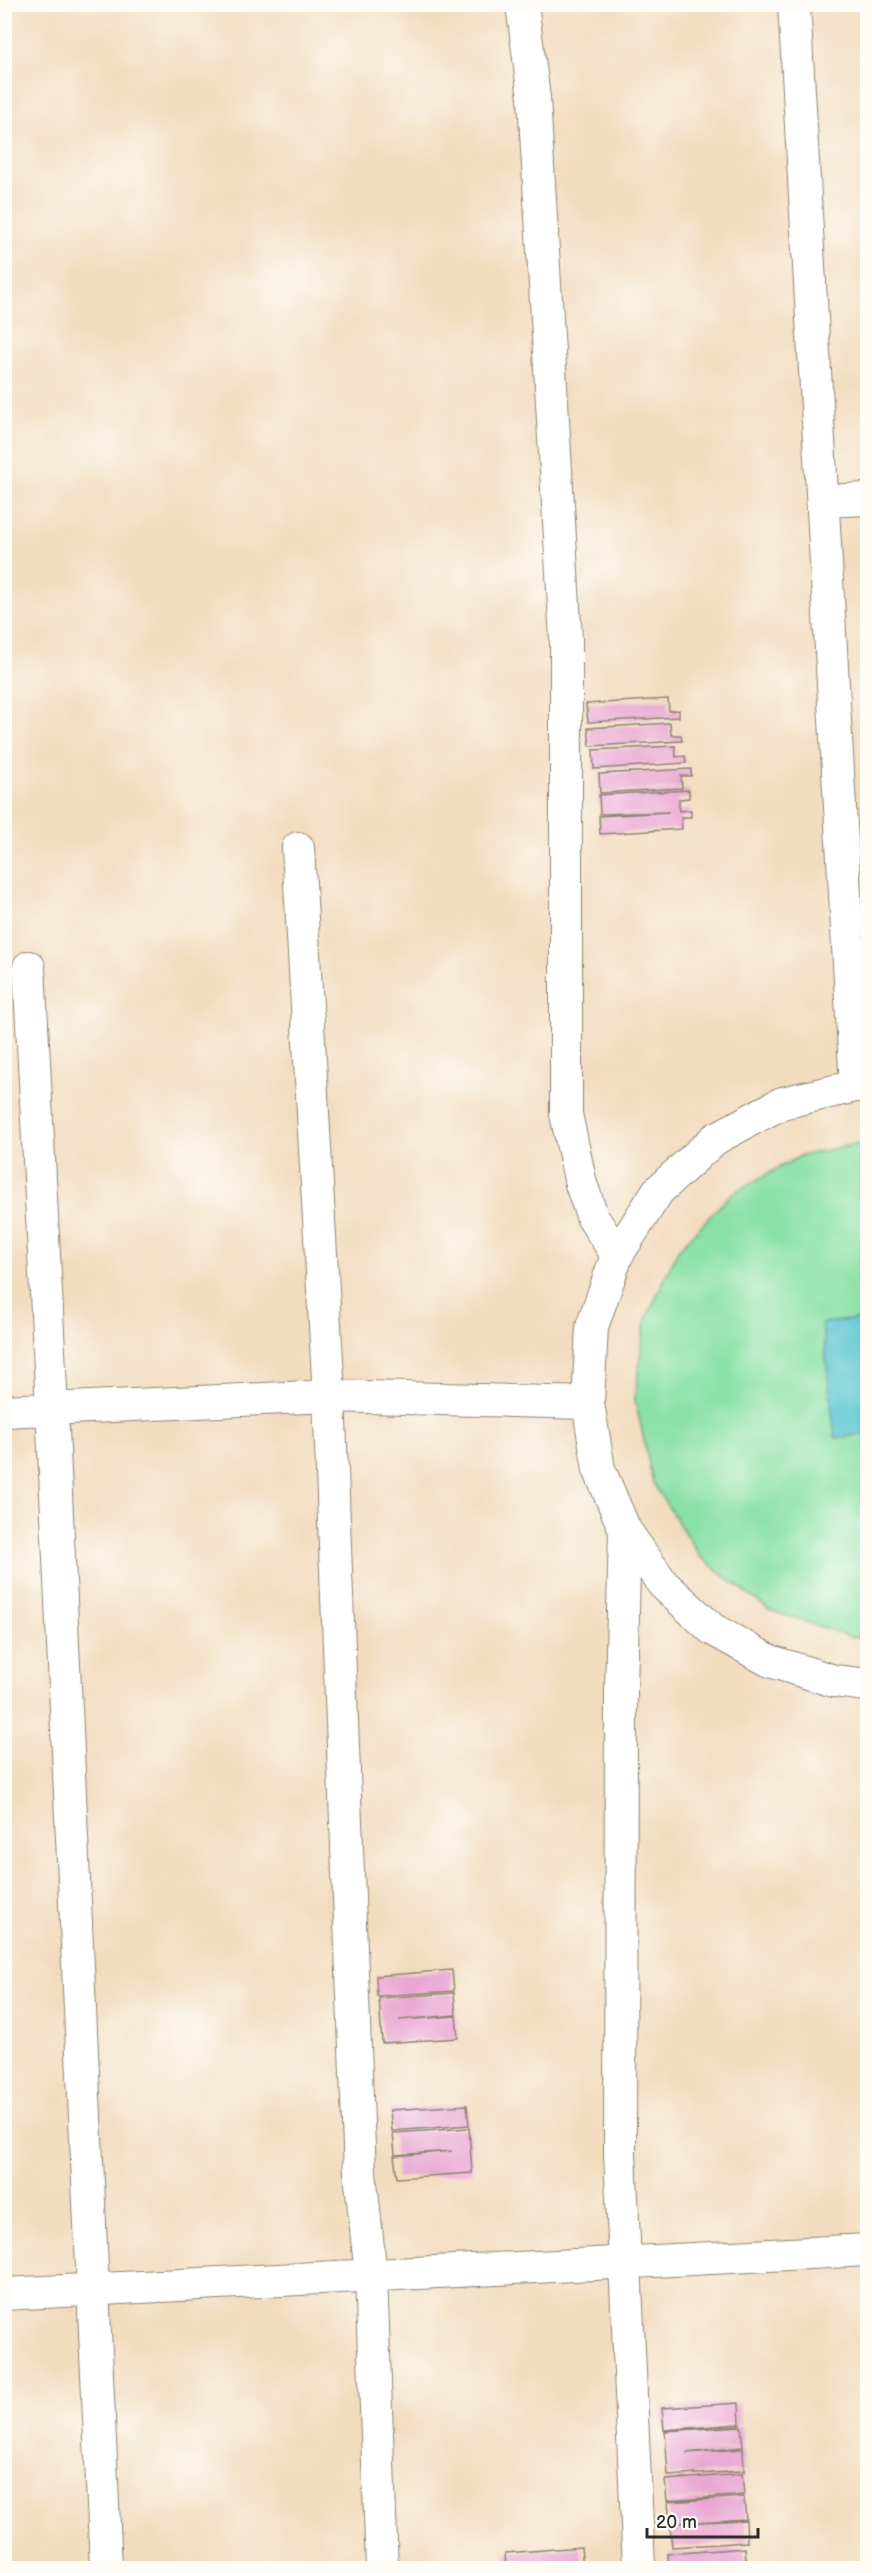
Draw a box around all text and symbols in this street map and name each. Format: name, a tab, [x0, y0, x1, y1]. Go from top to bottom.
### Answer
scale bar	[647, 2501, 758, 2539]
text: 20 m	[656, 2512, 697, 2533]

